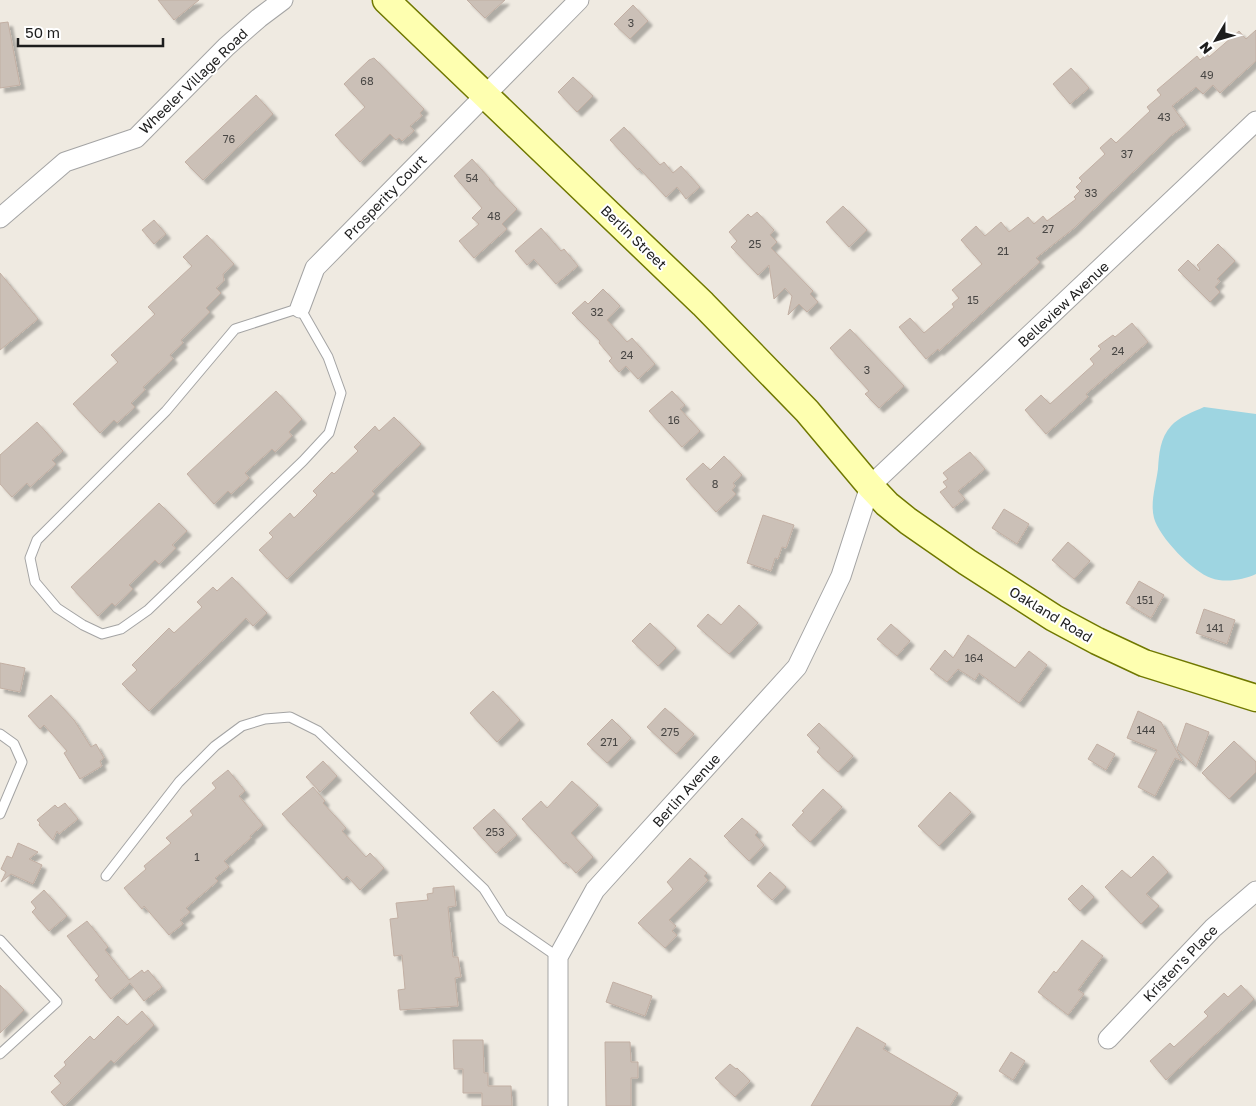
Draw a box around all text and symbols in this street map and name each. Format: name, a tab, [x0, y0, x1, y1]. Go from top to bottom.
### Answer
scale bar	[18, 15, 162, 47]
north arrow	[1191, 15, 1241, 65]
house number: 3	[628, 16, 634, 29]
text: 50 m	[25, 23, 60, 41]
street label: Wheeler Village Road	[135, 25, 251, 137]
text: N	[1195, 39, 1215, 58]
house number: 49	[1200, 68, 1214, 81]
house number: 68	[360, 74, 374, 87]
house number: 43	[1157, 110, 1171, 123]
house number: 76	[223, 132, 236, 145]
house number: 37	[1121, 147, 1133, 160]
street label: Prosperity Court	[340, 151, 430, 243]
house number: 54	[465, 171, 479, 184]
house number: 33	[1085, 186, 1097, 199]
street label: Berlin Street	[598, 201, 670, 273]
house number: 48	[487, 209, 501, 222]
house number: 27	[1042, 222, 1054, 235]
house number: 25	[749, 237, 761, 250]
house number: 21	[997, 244, 1009, 257]
street label: Belleview Avenue	[1014, 258, 1112, 350]
house number: 15	[967, 293, 979, 306]
house number: 32	[591, 305, 603, 318]
house number: 24	[1111, 344, 1125, 357]
house number: 24	[620, 348, 634, 361]
house number: 3	[864, 363, 870, 376]
house number: 16	[668, 413, 680, 426]
house number: 8	[712, 477, 719, 490]
street label: Oakland Road	[1007, 583, 1095, 645]
house number: 151	[1136, 593, 1154, 606]
house number: 141	[1206, 621, 1224, 634]
house number: 164	[965, 651, 984, 664]
house number: 144	[1137, 723, 1156, 736]
house number: 275	[661, 725, 679, 738]
house number: 271	[600, 735, 618, 748]
street label: Berlin Avenue	[649, 750, 723, 830]
house number: 253	[485, 825, 505, 838]
house number: 1	[194, 850, 200, 863]
street label: Kristen's Place	[1139, 921, 1221, 1005]

